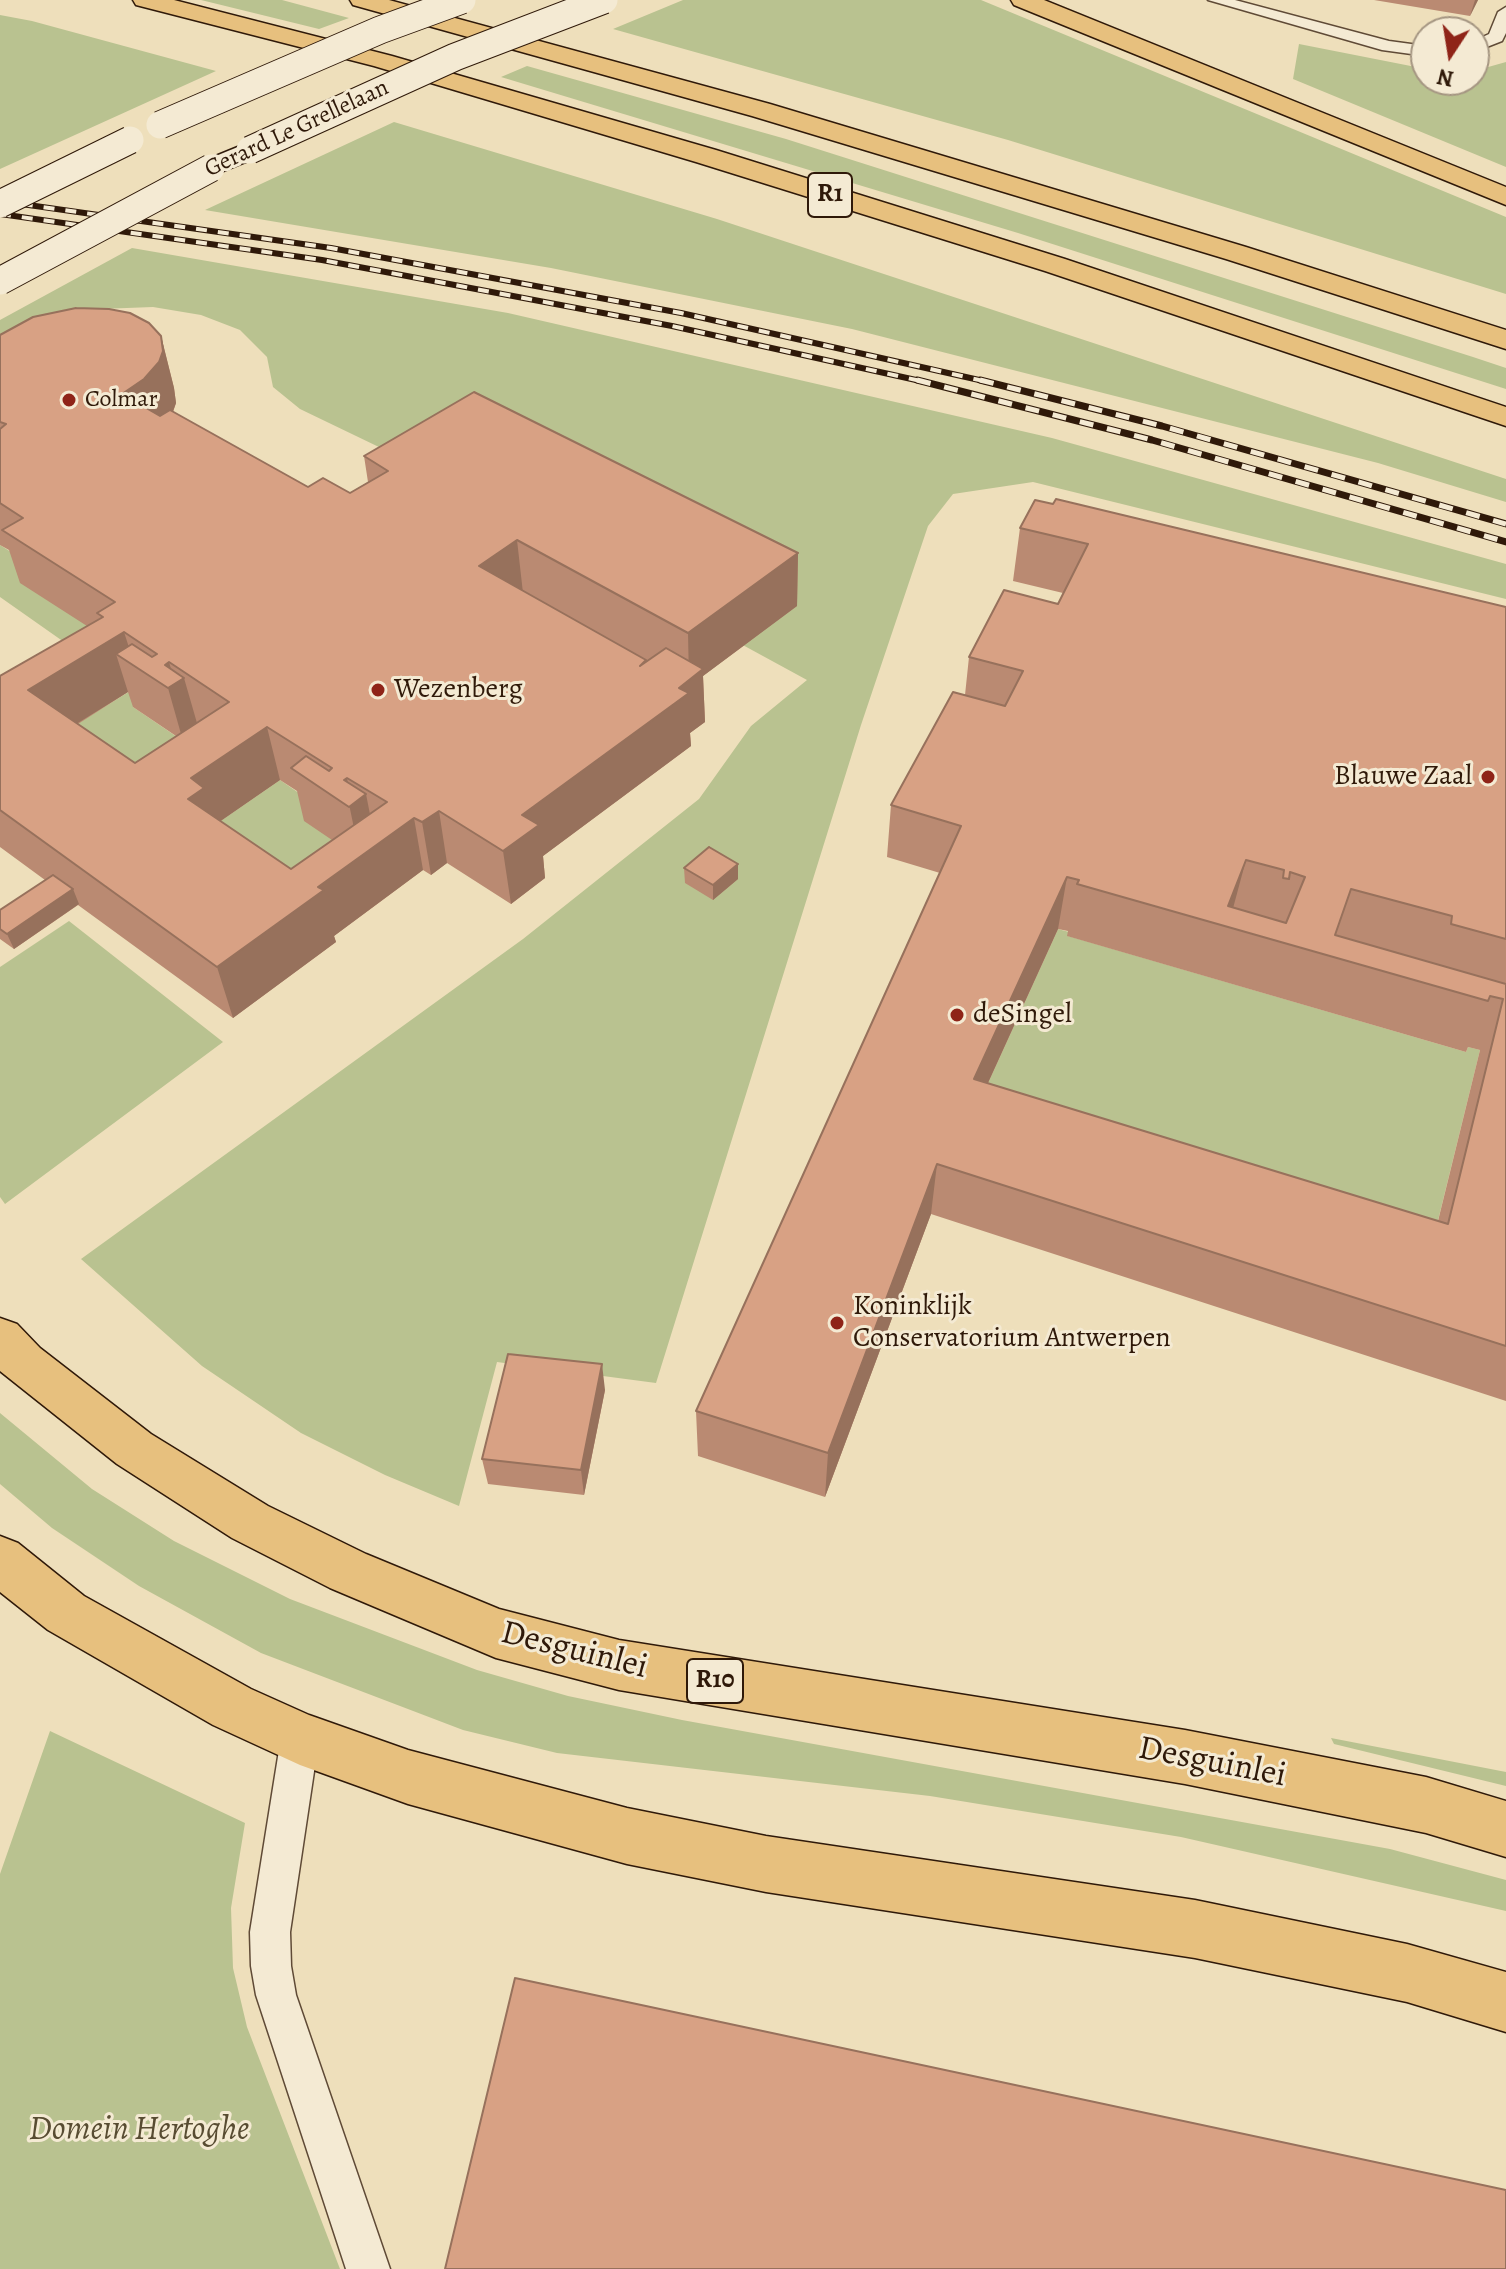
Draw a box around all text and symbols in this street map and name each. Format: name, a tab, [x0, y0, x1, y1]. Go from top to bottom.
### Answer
north arrow	[1410, 16, 1490, 96]
text: N	[1434, 61, 1456, 94]
street label: Gerard Le Grellelaan	[200, 74, 394, 184]
road number: R1	[808, 173, 852, 217]
place label: Colmar	[85, 386, 158, 414]
marker: Colmar	[60, 391, 78, 409]
place label: Wezenberg	[394, 673, 523, 707]
marker: Wezenberg	[369, 681, 387, 699]
place label: Blauwe Zaal	[1334, 760, 1472, 794]
marker: Blauwe Zaal	[1479, 768, 1497, 786]
place label: deSingel	[973, 998, 1072, 1032]
marker: deSingel	[948, 1006, 966, 1024]
place label: Koninklijk Conservatorium Antwerpen	[853, 1290, 1171, 1356]
marker: Koninklijk Conservatorium Antwerpen	[828, 1314, 846, 1332]
street label: Desguinlei	[497, 1613, 651, 1689]
road number: R10	[687, 1659, 743, 1703]
street label: Desguinlei	[1135, 1729, 1289, 1797]
park label: Domein Hertoghe	[29, 2111, 249, 2151]

